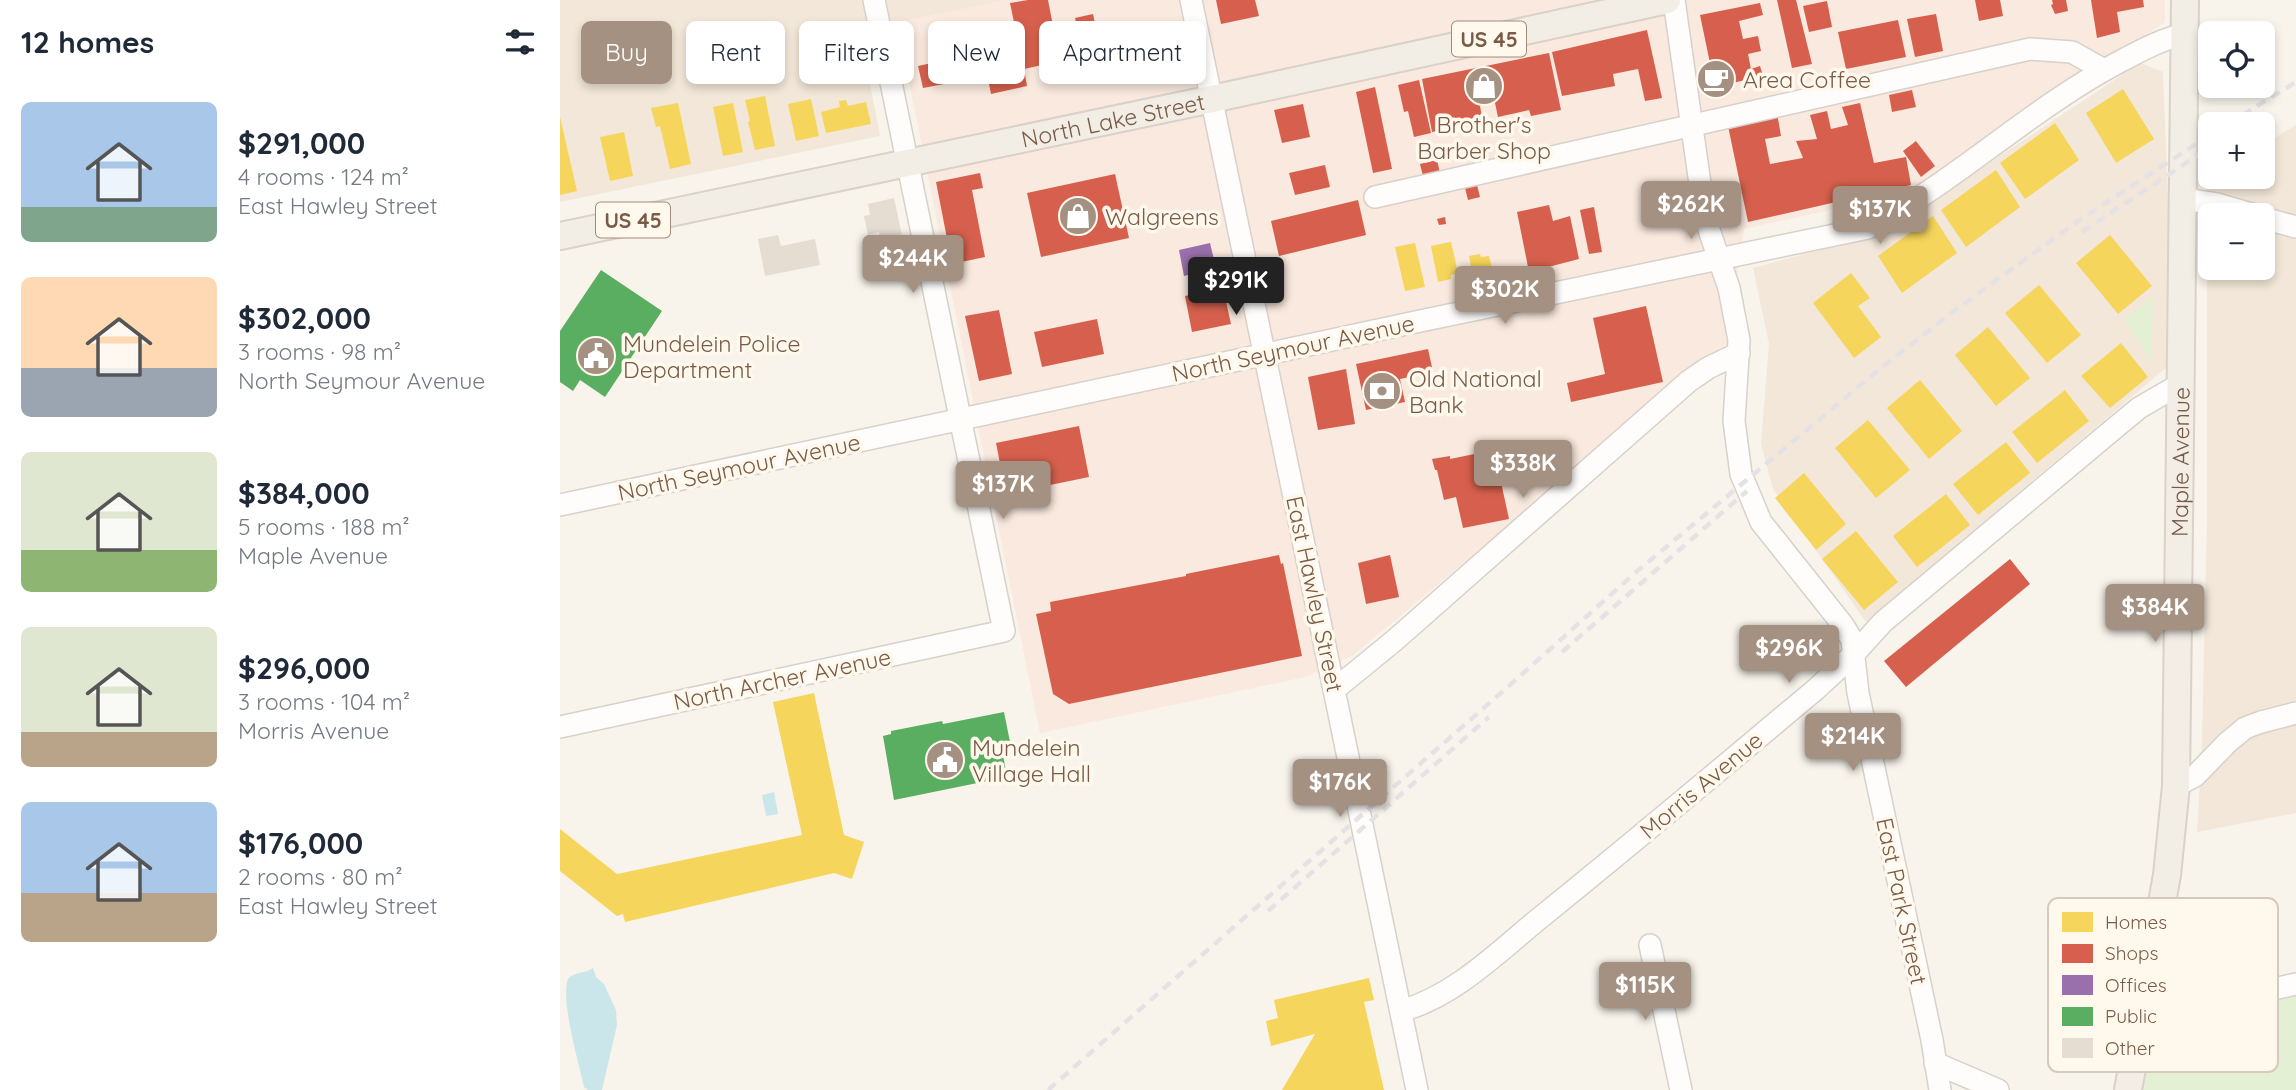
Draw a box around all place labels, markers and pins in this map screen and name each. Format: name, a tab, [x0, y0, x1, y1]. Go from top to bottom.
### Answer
cafe icon: Area Coffee	[1695, 58, 1737, 100]
shop icon: Brother's Barber Shop	[1463, 65, 1505, 107]
place label: Area Coffee	[1743, 65, 1871, 94]
place label: Brother's Barber Shop	[1417, 110, 1551, 165]
pin: $262K	[1642, 182, 1740, 241]
pin: $137K	[1831, 187, 1929, 246]
shop icon: Walgreens	[1057, 195, 1099, 237]
place label: Walgreens	[1105, 202, 1219, 231]
pin: $244K	[864, 236, 962, 295]
pin: $291K	[1187, 258, 1285, 317]
pin: $302K	[1456, 266, 1554, 326]
place label: Mundelein Police Department	[623, 329, 800, 384]
public building icon: Mundelein Police Department	[575, 335, 617, 377]
place label: Old National Bank	[1409, 364, 1542, 419]
bank icon: Old National Bank	[1361, 370, 1403, 412]
pin: $338K	[1474, 440, 1572, 500]
pin: $137K	[954, 462, 1052, 521]
pin: $384K	[2106, 584, 2204, 644]
pin: $296K	[1740, 626, 1838, 685]
pin: $214K	[1804, 714, 1902, 773]
place label: Mundelein Village Hall	[972, 733, 1091, 788]
public building icon: Mundelein Village Hall	[924, 739, 966, 781]
pin: $176K	[1291, 760, 1389, 819]
pin: $115K	[1596, 962, 1694, 1022]

